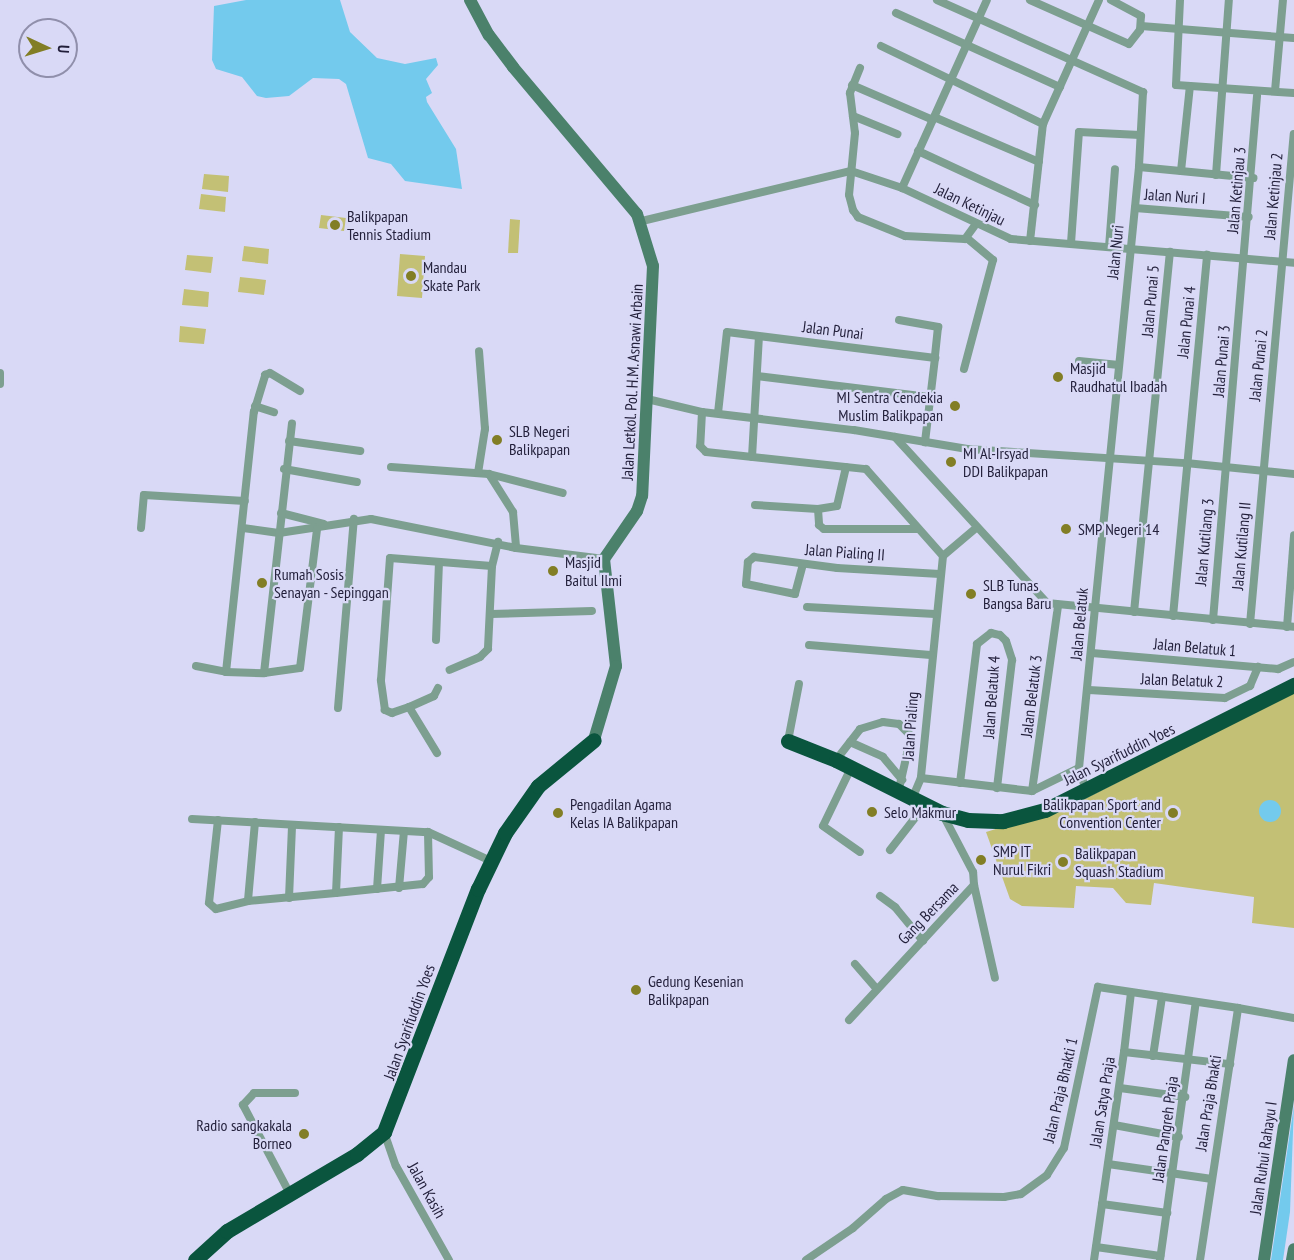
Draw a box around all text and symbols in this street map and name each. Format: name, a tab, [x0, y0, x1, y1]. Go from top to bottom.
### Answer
north arrow	[18, 18, 78, 78]
text: U	[54, 44, 74, 54]
street label: Jalan Ketinjau 3	[1223, 146, 1249, 234]
street label: Jalan Ketinjau 2	[1260, 152, 1286, 240]
street label: Jalan Ketinjau	[931, 179, 1009, 229]
street label: Jalan Nuri I	[1144, 184, 1206, 208]
place label: Balikpapan Tennis Stadium	[347, 206, 431, 244]
marker: Balikpapan Tennis Stadium	[328, 218, 342, 232]
street label: Jalan Nuri	[1103, 224, 1127, 280]
place label: Mandau Skate Park	[423, 257, 481, 295]
street label: Jalan Punai 5	[1137, 264, 1163, 338]
marker: Mandau Skate Park	[404, 269, 418, 283]
street label: Jalan Letkol. Pol. H.M. Asnawi Arbain	[617, 281, 647, 483]
street label: Jalan Punai 4	[1173, 285, 1199, 359]
street label: Jalan Punai	[801, 317, 865, 343]
street label: Jalan Punai 3	[1208, 324, 1234, 398]
street label: Jalan Punai 2	[1245, 328, 1271, 402]
place label: Masjid Raudhatul Ibadah	[1070, 358, 1167, 396]
marker: Masjid Raudhatul Ibadah	[1051, 370, 1065, 384]
place label: MI Sentra Cendekia Muslim Balikpapan	[837, 387, 943, 425]
marker: MI Sentra Cendekia Muslim Balikpapan	[948, 399, 962, 413]
place label: SLB Negeri Balikpapan	[509, 421, 570, 459]
marker: SLB Negeri Balikpapan	[490, 433, 504, 447]
place label: MI Al-Irsyad DDI Balikpapan	[963, 443, 1048, 481]
marker: MI Al-Irsyad DDI Balikpapan	[944, 455, 958, 469]
street label: Jalan Kutilang 3	[1191, 497, 1217, 587]
street label: Jalan Kutilang II	[1228, 501, 1254, 591]
place label: SMP Negeri 14	[1078, 519, 1160, 539]
marker: SMP Negeri 14	[1059, 522, 1073, 536]
street label: Jalan Pialing II	[804, 540, 886, 564]
place label: Masjid Baitul Ilmi	[565, 552, 622, 590]
place label: Rumah Sosis Senayan - Sepinggan	[274, 564, 390, 602]
marker: Masjid Baitul Ilmi	[546, 564, 560, 578]
place label: SLB Tunas Bangsa Baru	[983, 575, 1051, 613]
marker: Rumah Sosis Senayan - Sepinggan	[255, 576, 269, 590]
marker: SLB Tunas Bangsa Baru	[964, 587, 978, 601]
street label: Jalan Belatuk	[1066, 587, 1092, 661]
street label: Jalan Belatuk 1	[1153, 634, 1237, 660]
street label: Jalan Belatuk 3	[1016, 654, 1046, 738]
street label: Jalan Belatuk 4	[979, 655, 1003, 739]
street label: Jalan Belatuk 2	[1140, 669, 1224, 691]
street label: Jalan Pialing	[898, 691, 922, 761]
street label: Jalan Syarifuddin Yoes	[1060, 719, 1178, 789]
place label: Pengadilan Agama Kelas IA Balikpapan	[570, 794, 679, 832]
place label: Balikpapan Sport and Convention Center	[1043, 794, 1161, 832]
place label: Selo Makmur	[884, 802, 956, 822]
marker: Selo Makmur	[865, 805, 879, 819]
marker: Pengadilan Agama Kelas IA Balikpapan	[551, 806, 565, 820]
marker: Balikpapan Sport and Convention Center	[1166, 806, 1180, 820]
place label: SMP IT Nurul Fikri	[993, 841, 1051, 879]
place label: Balikpapan Squash Stadium	[1075, 843, 1163, 881]
marker: SMP IT Nurul Fikri	[974, 853, 988, 867]
marker: Balikpapan Squash Stadium	[1056, 855, 1070, 869]
street label: Gang Bersama	[894, 878, 962, 948]
street label: Jalan Syarifuddin Yoes	[379, 962, 439, 1082]
place label: Gedung Kesenian Balikpapan	[648, 971, 743, 1009]
marker: Gedung Kesenian Balikpapan	[629, 983, 643, 997]
street label: Jalan Praja Bhakti 1	[1039, 1036, 1081, 1144]
street label: Jalan Praja Bhakti	[1191, 1054, 1225, 1152]
street label: Jalan Satya Praja	[1085, 1055, 1119, 1149]
street label: Jalan Pangreh Praja	[1148, 1075, 1182, 1183]
street label: Jalan Ruhui Rahayu I	[1246, 1100, 1280, 1216]
place label: Radio sangkakala Borneo	[196, 1115, 292, 1153]
marker: Radio sangkakala Borneo	[297, 1127, 311, 1141]
street label: Jalan Kasih	[404, 1159, 450, 1221]

